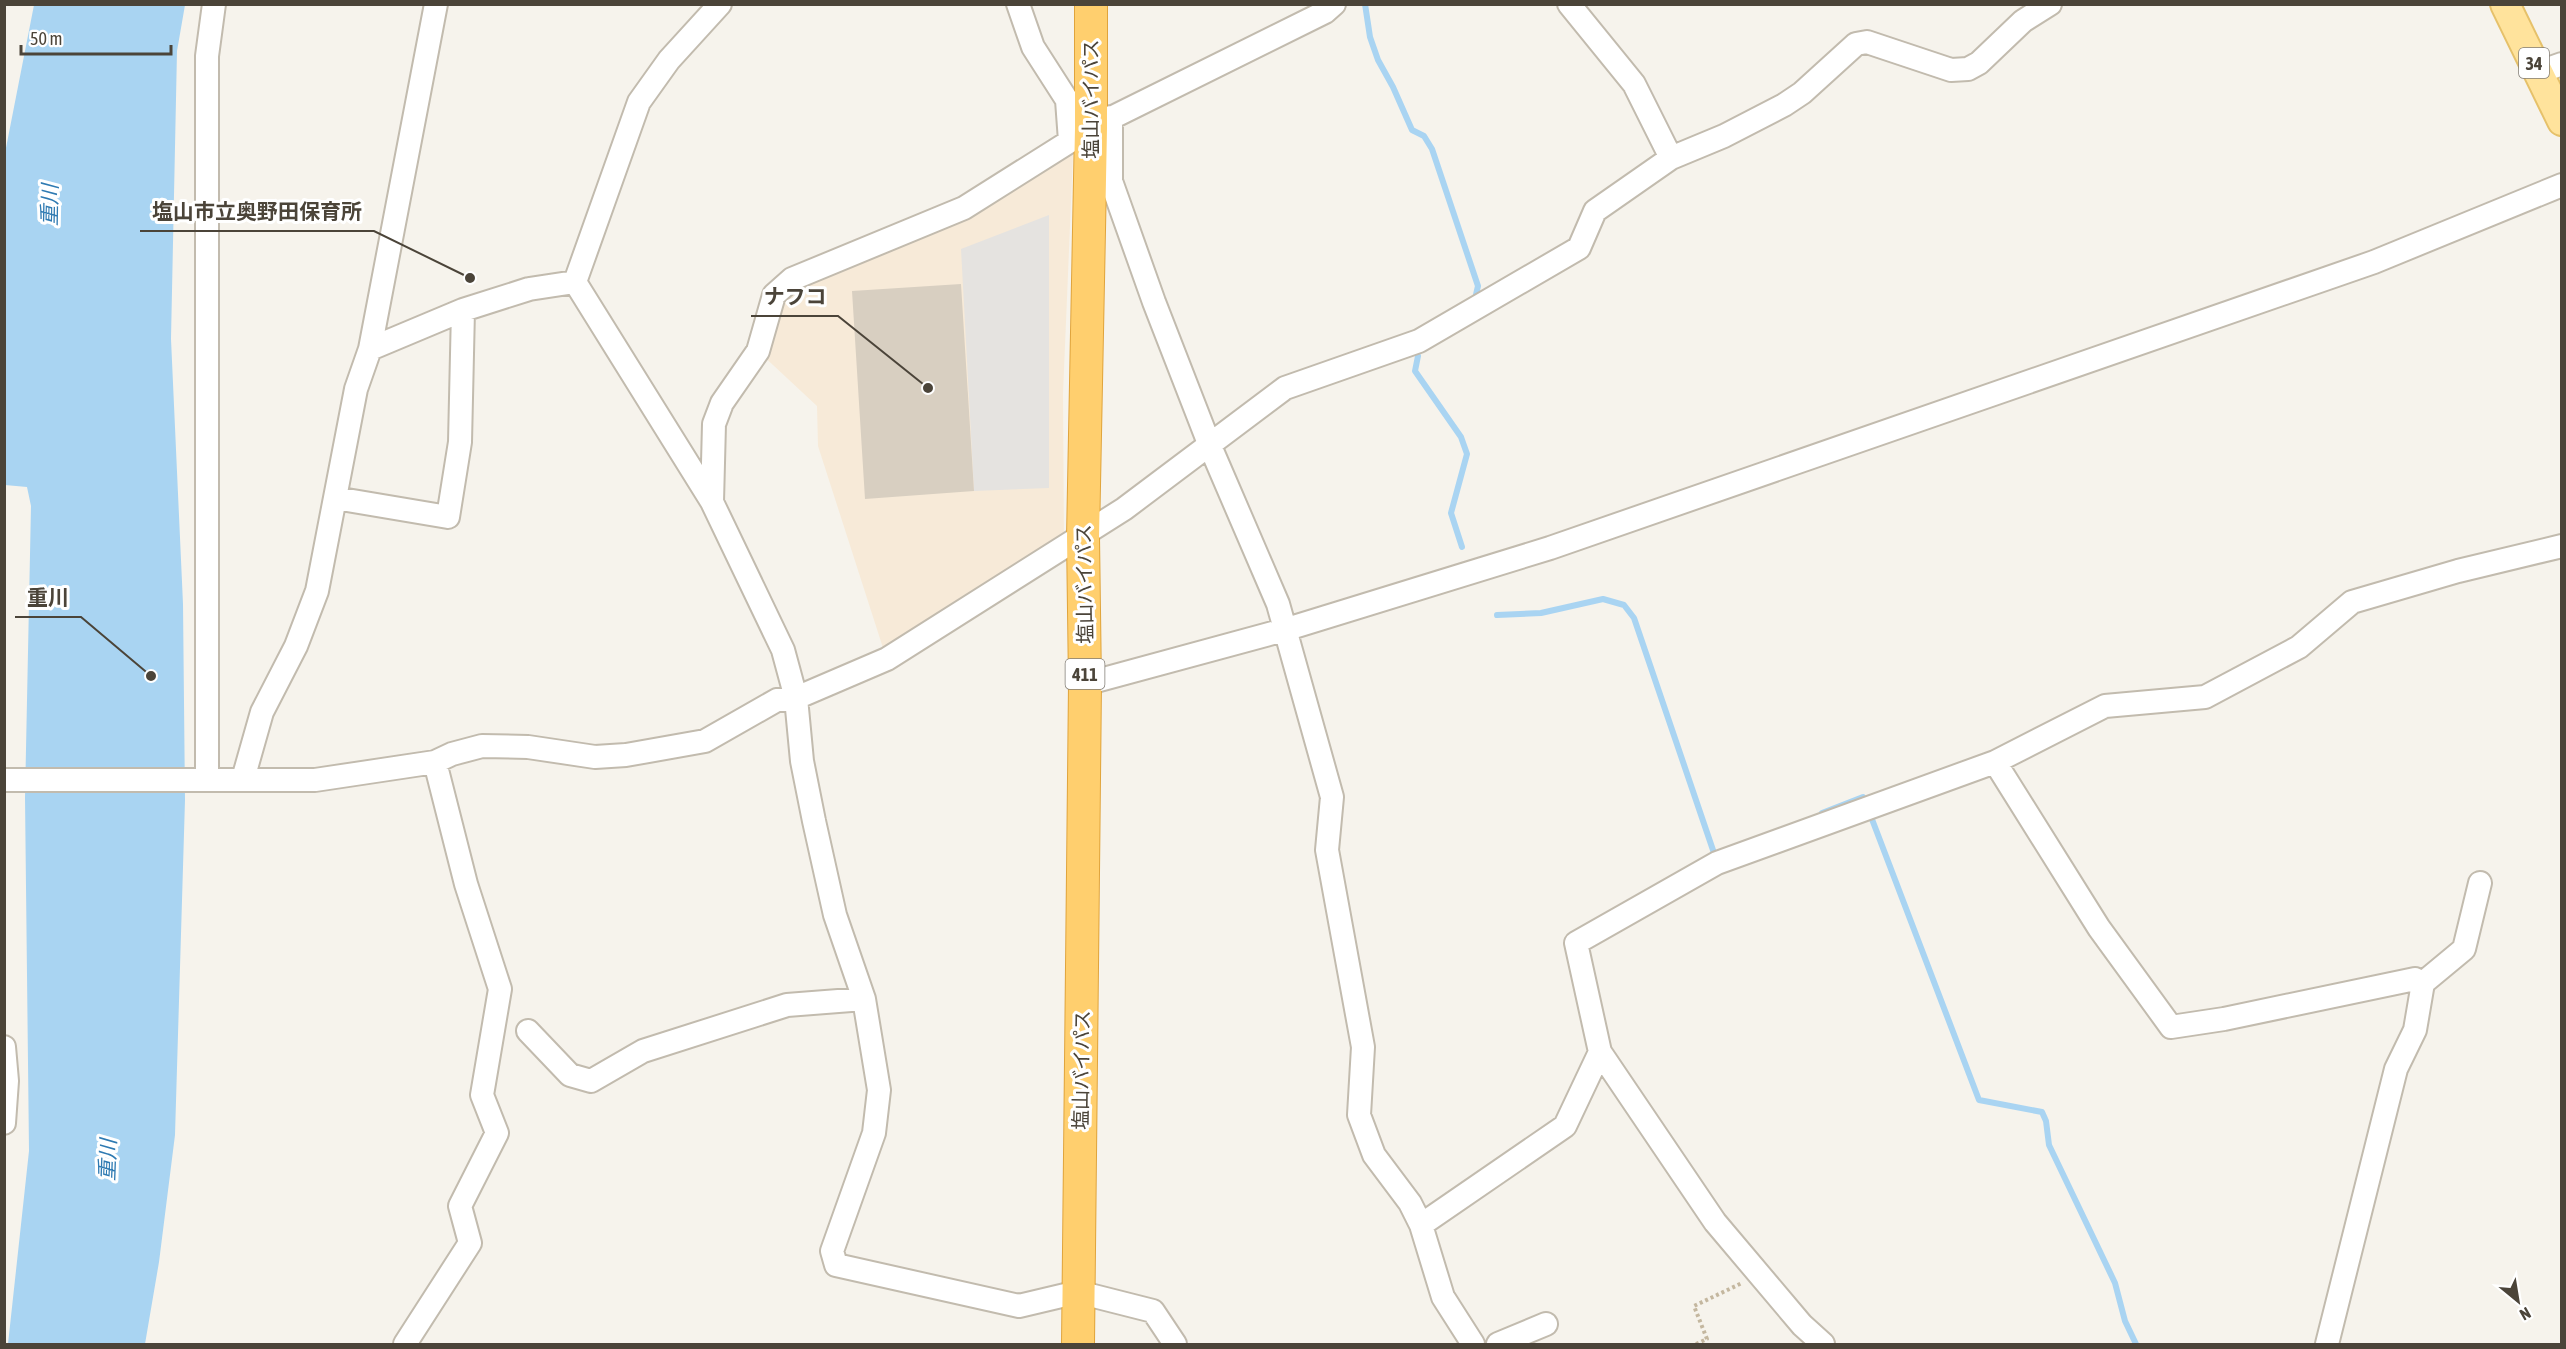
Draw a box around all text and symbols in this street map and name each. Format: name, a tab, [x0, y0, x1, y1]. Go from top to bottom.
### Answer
scale bar	[21, 18, 171, 56]
text: 50 m	[30, 28, 62, 49]
street label: 塩山バイパス	[1079, 39, 1102, 159]
road number: 34	[2519, 48, 2549, 78]
water label: 重川	[37, 182, 61, 226]
callout: 塩山市立奥野田保育所	[140, 192, 374, 231]
text: 塩山市立奥野田保育所	[152, 199, 362, 223]
callout: ナフコ	[751, 277, 838, 316]
text: ナフコ	[764, 284, 827, 308]
street label: 塩山バイパス	[1071, 524, 1097, 644]
callout: 重川	[15, 578, 81, 617]
text: 重川	[27, 585, 69, 609]
road number: 411	[1066, 659, 1104, 689]
street label: 塩山バイパス	[1068, 1010, 1094, 1130]
water label: 重川	[94, 1137, 120, 1181]
north arrow	[2488, 1271, 2548, 1331]
text: N	[2517, 1304, 2534, 1324]

